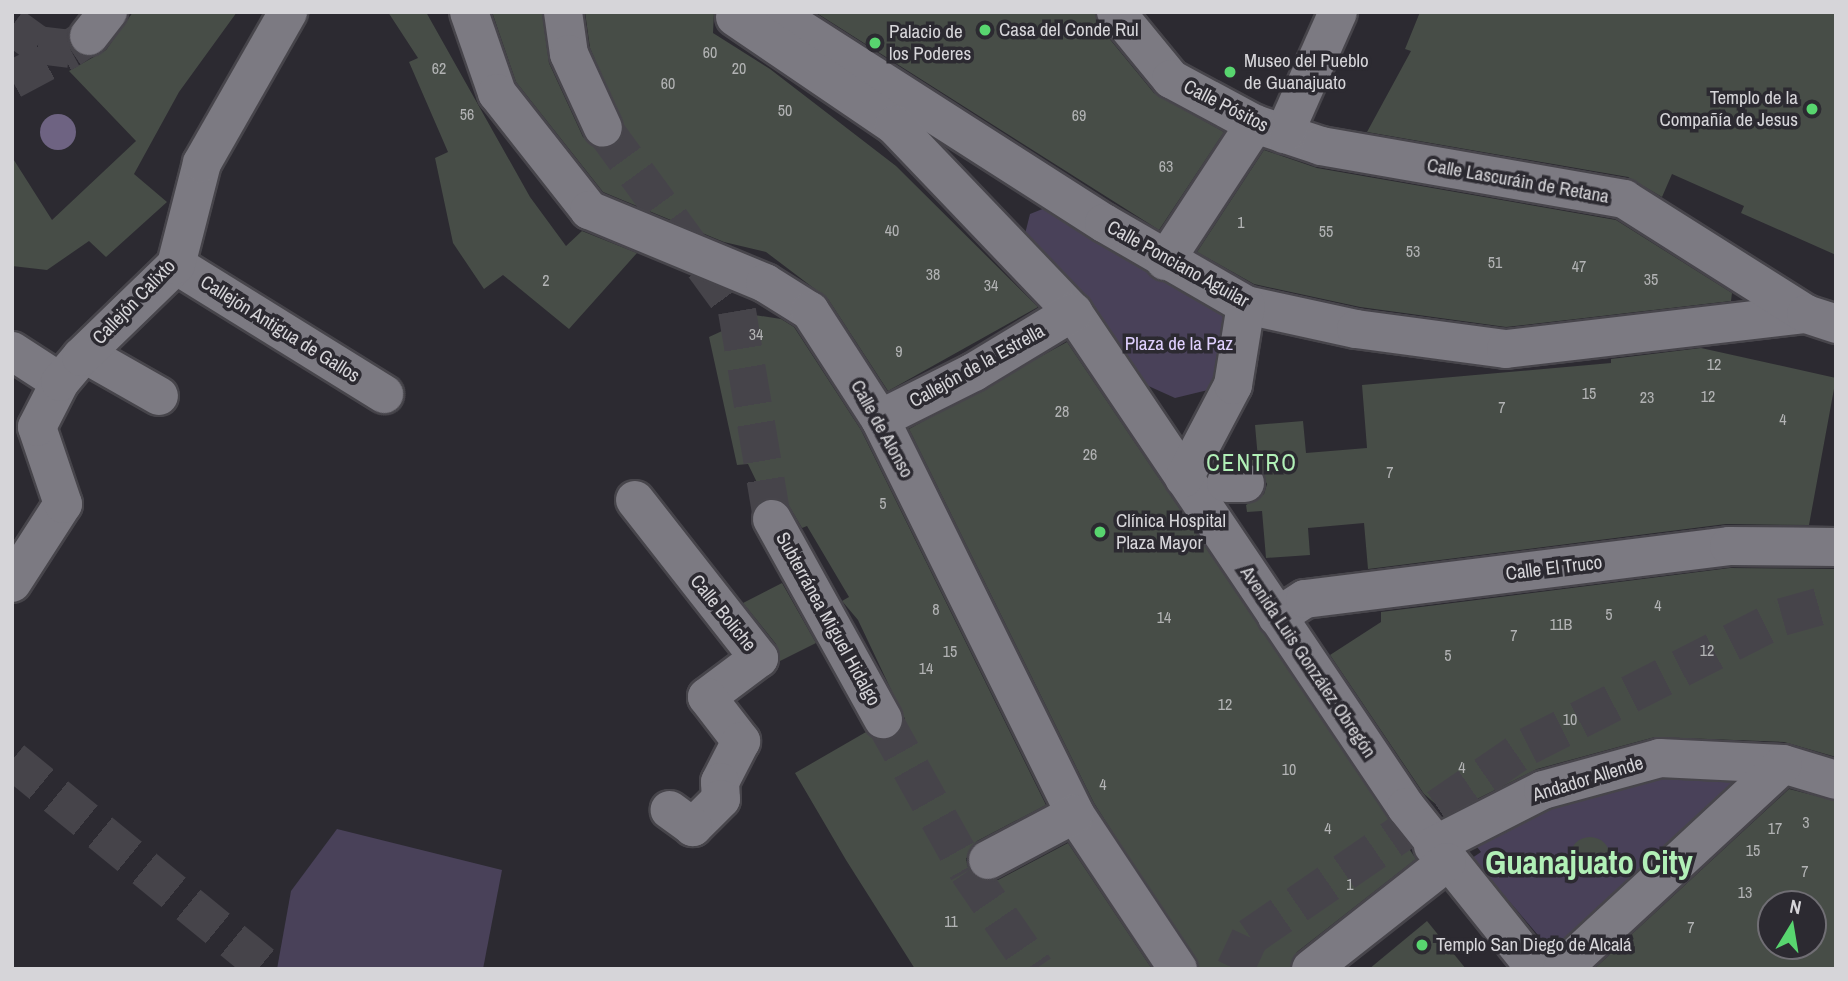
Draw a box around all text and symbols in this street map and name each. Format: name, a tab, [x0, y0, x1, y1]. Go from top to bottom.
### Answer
place label: Casa del Conde Rul	[999, 19, 1138, 41]
place label: Palacio de los Poderes	[889, 21, 971, 65]
marker: Casa del Conde Rul	[977, 22, 993, 38]
marker: Palacio de los Poderes	[867, 35, 883, 51]
house number: 60	[703, 42, 717, 62]
place label: Museo del Pueblo de Guanajuato	[1244, 50, 1369, 94]
house number: 62	[432, 58, 446, 78]
house number: 20	[732, 58, 746, 78]
marker: Museo del Pueblo de Guanajuato	[1222, 64, 1238, 80]
house number: 60	[661, 73, 675, 93]
street label: Calle Pósitos	[1180, 75, 1272, 137]
place label: Templo de la Compañía de Jesus	[1659, 87, 1798, 131]
house number: 50	[778, 100, 792, 120]
marker: Templo de la Compañía de Jesus	[1804, 101, 1820, 117]
house number: 56	[460, 104, 474, 124]
house number: 69	[1072, 105, 1086, 125]
street label: Calle Lascuráin de Retana	[1425, 154, 1611, 208]
house number: 63	[1159, 156, 1173, 176]
house number: 1	[1237, 212, 1245, 232]
street label: Calle Ponciano Aguilar	[1103, 215, 1253, 313]
house number: 40	[885, 220, 899, 240]
house number: 55	[1319, 221, 1333, 241]
house number: 53	[1406, 241, 1420, 261]
house number: 51	[1488, 252, 1502, 272]
street label: Callejón Calixto	[88, 255, 180, 349]
house number: 47	[1572, 256, 1586, 276]
house number: 38	[926, 264, 940, 284]
house number: 35	[1644, 269, 1658, 289]
street label: Callejón Antigua de Gallos	[196, 270, 364, 388]
house number: 2	[542, 270, 550, 290]
house number: 34	[984, 275, 998, 295]
street label: Callejón de la Estrella	[906, 320, 1048, 412]
house number: 34	[749, 324, 763, 344]
park label: Plaza de la Paz	[1125, 333, 1233, 355]
house number: 9	[895, 341, 903, 361]
house number: 12	[1707, 354, 1721, 374]
street label: Calle de Alonso	[846, 376, 918, 482]
house number: 15	[1582, 383, 1596, 403]
house number: 12	[1701, 386, 1715, 406]
house number: 23	[1640, 387, 1654, 407]
house number: 7	[1498, 397, 1506, 417]
house number: 28	[1055, 401, 1069, 421]
house number: 4	[1779, 409, 1787, 429]
house number: 26	[1083, 444, 1097, 464]
district label: CENTRO	[1207, 449, 1297, 477]
house number: 7	[1386, 462, 1394, 482]
house number: 5	[879, 493, 887, 513]
place label: Clínica Hospital Plaza Mayor	[1116, 510, 1226, 554]
marker: Clínica Hospital Plaza Mayor	[1090, 522, 1110, 542]
street label: Subterránea Miguel Hidalgo	[771, 528, 885, 710]
street label: Calle El Truco	[1504, 551, 1604, 585]
street label: Avenida Luis González Obregón	[1235, 562, 1381, 762]
street label: Calle Boliche	[685, 570, 761, 656]
house number: 4	[1654, 595, 1662, 615]
house number: 8	[932, 599, 940, 619]
house number: 5	[1605, 604, 1613, 624]
house number: 14	[1157, 607, 1171, 627]
house number: 11B	[1550, 614, 1572, 634]
house number: 7	[1510, 625, 1518, 645]
house number: 12	[1700, 640, 1714, 660]
house number: 15	[943, 641, 957, 661]
house number: 5	[1444, 645, 1452, 665]
house number: 14	[919, 658, 933, 678]
house number: 12	[1218, 694, 1232, 714]
house number: 10	[1563, 709, 1577, 729]
street label: Andador Allende	[1530, 751, 1646, 807]
house number: 4	[1458, 757, 1466, 777]
house number: 10	[1282, 759, 1296, 779]
house number: 4	[1099, 774, 1107, 794]
house number: 3	[1802, 812, 1810, 832]
house number: 4	[1324, 818, 1332, 838]
house number: 17	[1768, 818, 1782, 838]
house number: 15	[1746, 840, 1760, 860]
district label: Guanajuato City	[1485, 843, 1693, 883]
house number: 7	[1801, 861, 1809, 881]
house number: 1	[1346, 874, 1354, 894]
house number: 13	[1738, 882, 1752, 902]
north arrow	[1757, 890, 1827, 960]
text: N	[1788, 893, 1804, 920]
house number: 11	[944, 911, 958, 931]
house number: 7	[1687, 917, 1695, 937]
place label: Templo San Diego de Alcalá	[1436, 934, 1633, 956]
marker: Templo San Diego de Alcalá	[1414, 937, 1430, 953]

